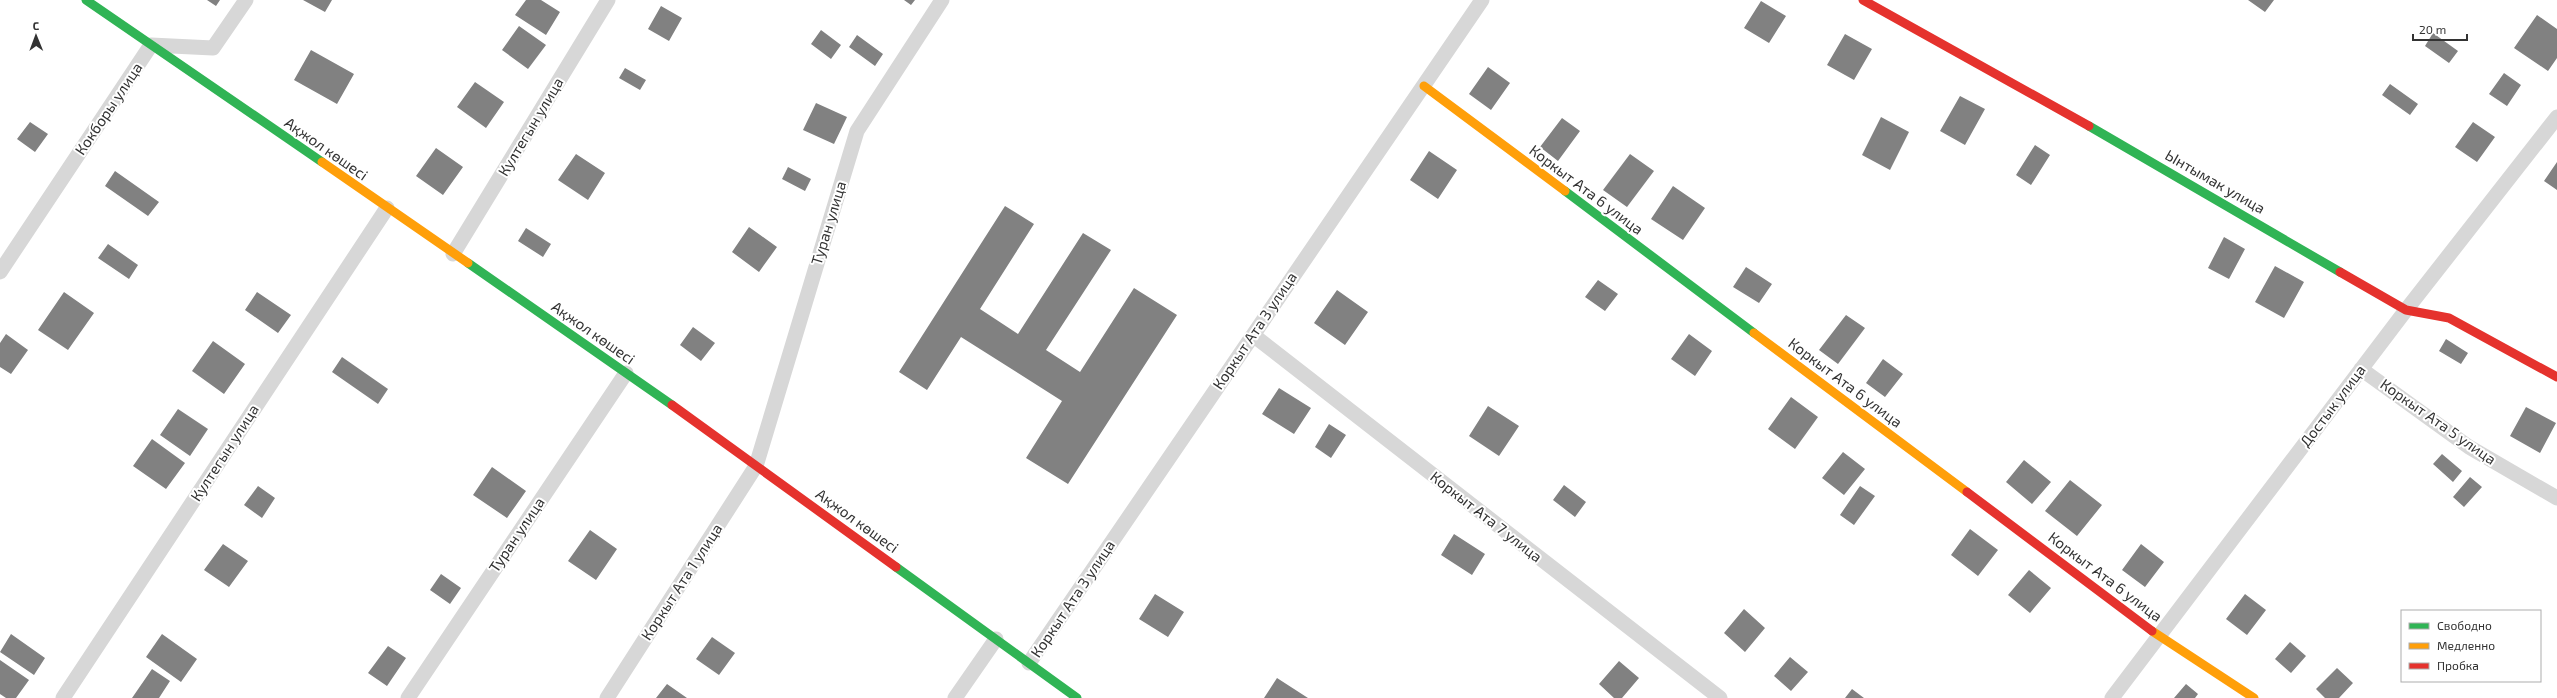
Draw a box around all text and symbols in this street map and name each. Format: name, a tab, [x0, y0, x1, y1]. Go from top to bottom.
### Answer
north arrow	[16, 16, 56, 56]
scale bar	[2413, 16, 2467, 42]
text: С	[32, 19, 40, 32]
text: 20 m	[2419, 22, 2446, 36]
street label: Кокборы улица	[71, 59, 147, 159]
street label: Култегын улица	[494, 74, 567, 180]
street label: Ақжол көшесі	[281, 113, 372, 184]
street label: Коркыт Ата 6 улица	[1526, 141, 1647, 239]
street label: Ынтымак улица	[2162, 145, 2269, 218]
street label: Туран улица	[807, 179, 850, 267]
street label: Коркыт Ата 3 улица	[1208, 268, 1301, 393]
street label: Ақжол көшесі	[548, 297, 639, 368]
street label: Коркыт Ата 6 улица	[1785, 334, 1906, 432]
street label: Достык улица	[2296, 361, 2370, 450]
street label: Коркыт Ата 5 улица	[2377, 374, 2500, 469]
street label: Култегын улица	[186, 401, 263, 505]
street label: Коркыт Ата 7 улица	[1426, 467, 1546, 566]
street label: Ақжол көшесі	[813, 484, 902, 556]
street label: Туран улица	[484, 493, 549, 576]
street label: Коркыт Ата 1 улица	[637, 520, 726, 644]
street label: Коркыт Ата 6 улица	[2045, 528, 2166, 626]
street label: Коркыт Ата 3 улица	[1026, 536, 1119, 661]
legend	[2401, 610, 2541, 682]
text: Свободно	[2437, 618, 2492, 632]
text: Медленно	[2437, 638, 2495, 652]
text: Пробка	[2437, 658, 2479, 672]

